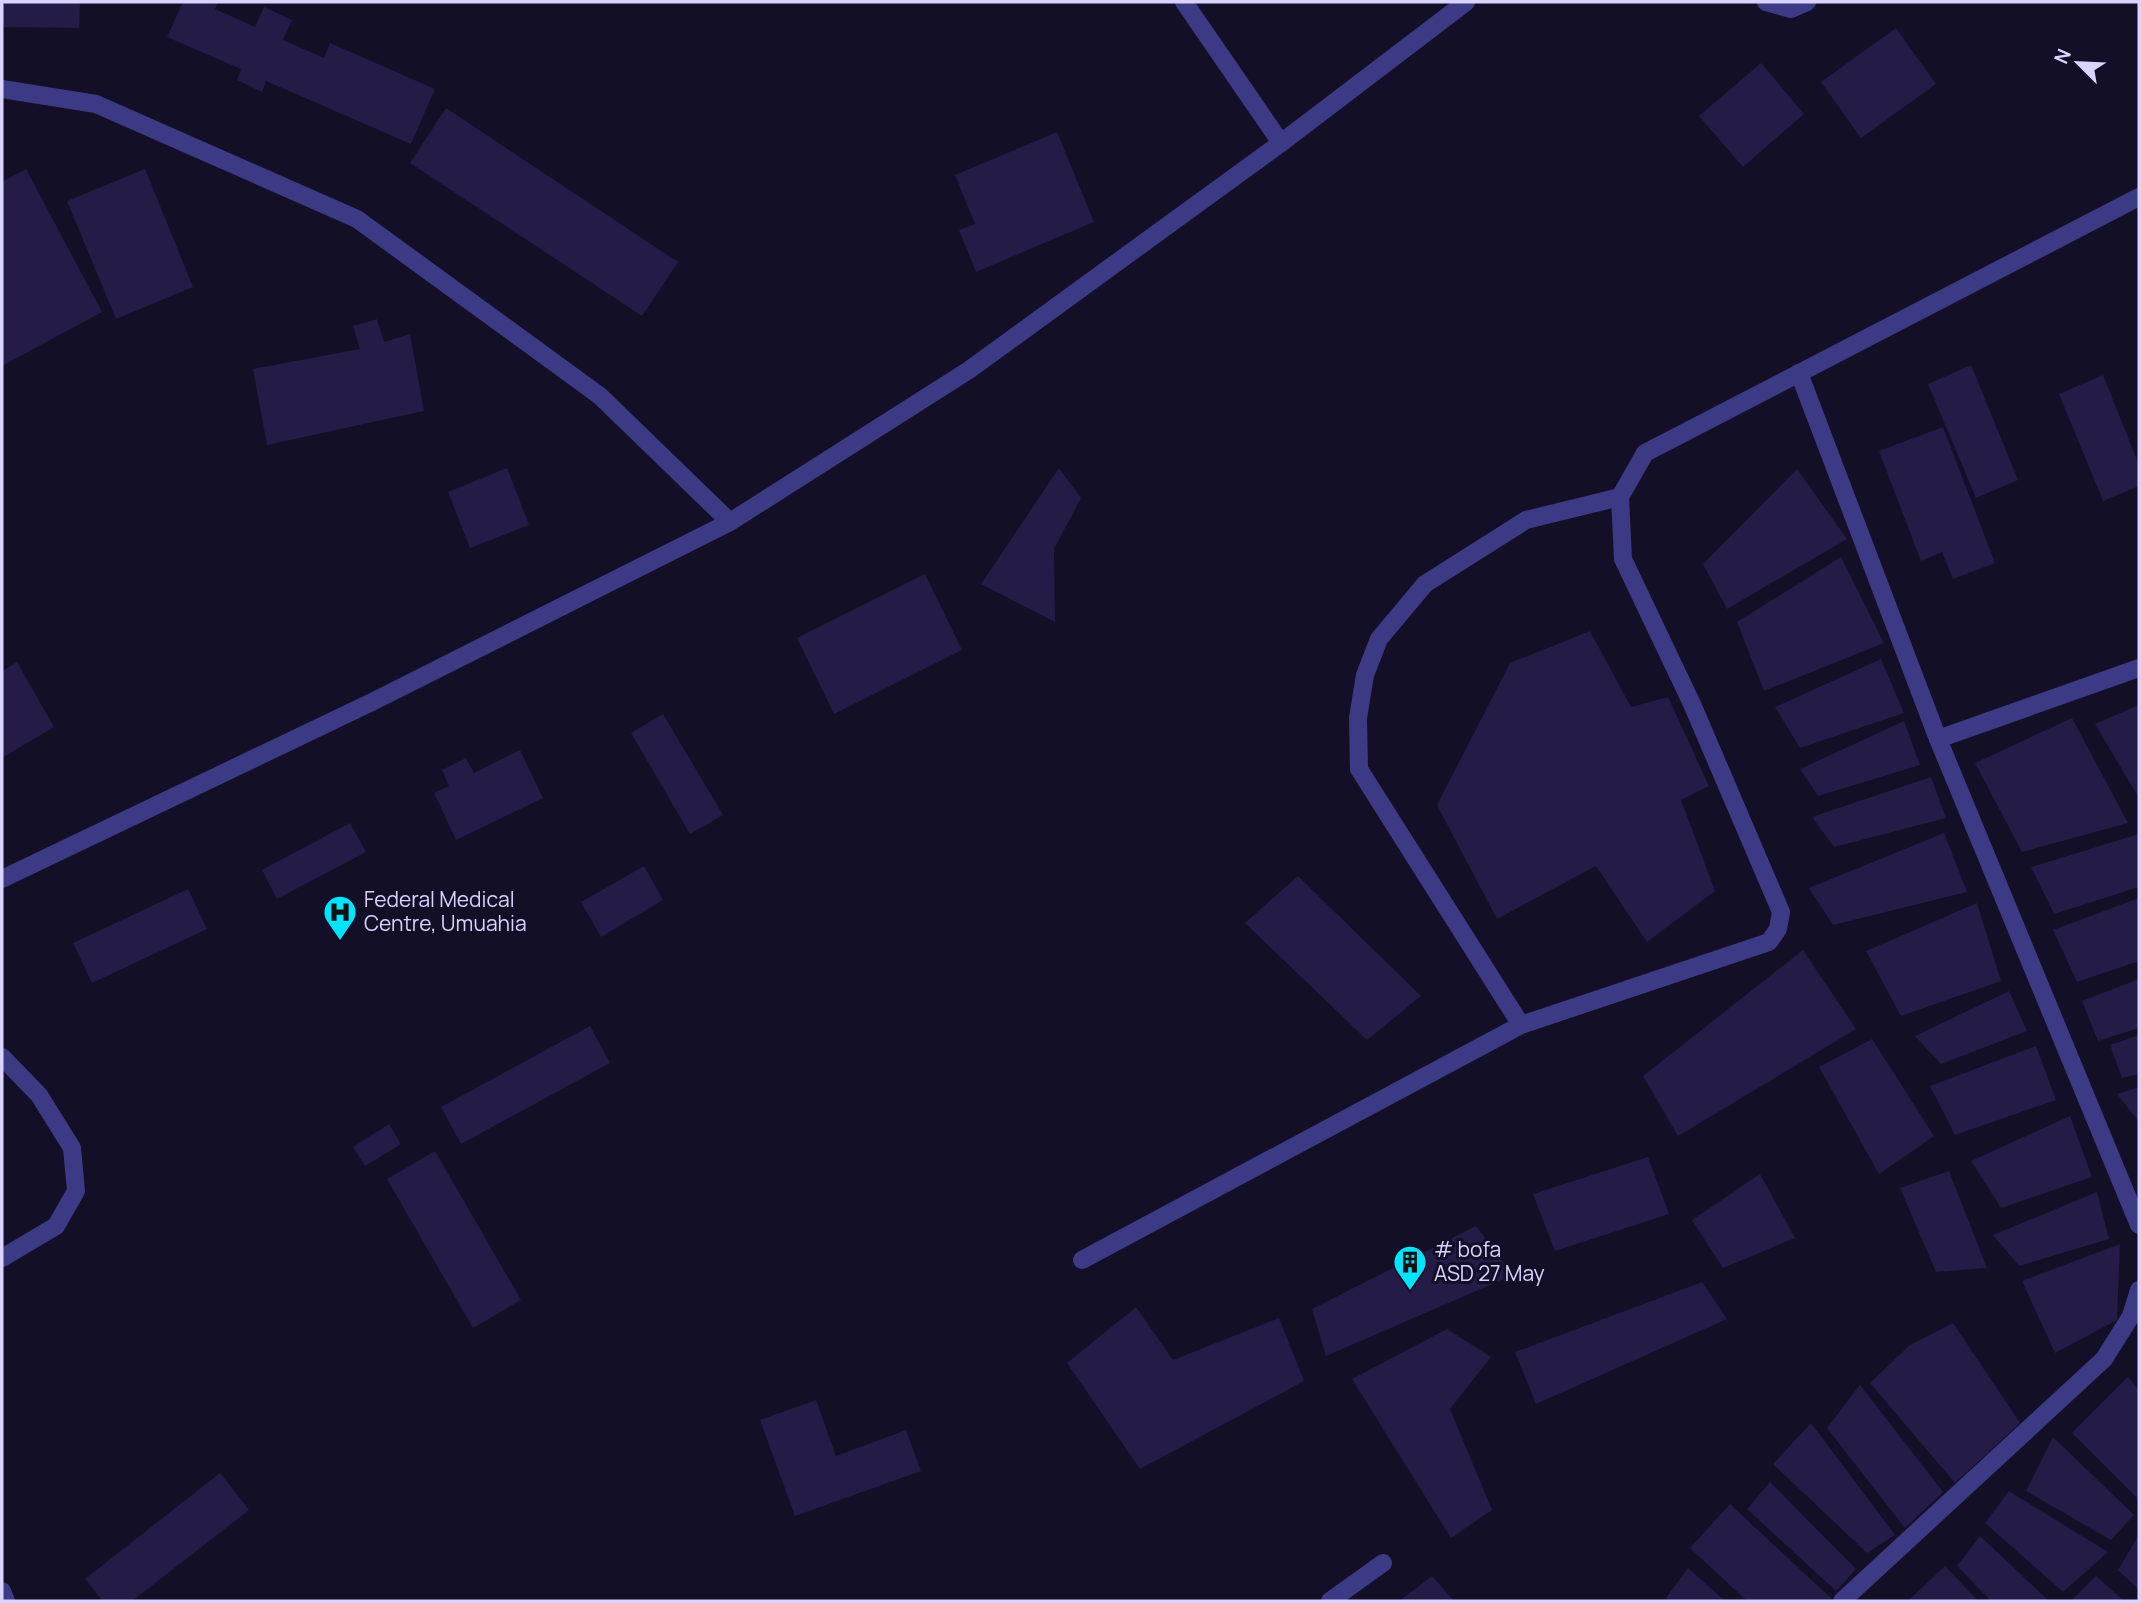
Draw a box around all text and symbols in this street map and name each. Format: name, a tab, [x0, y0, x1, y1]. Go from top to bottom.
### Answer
north arrow	[2043, 28, 2113, 98]
text: N	[2048, 45, 2077, 68]
place label: Federal Medical Centre, Umuahia	[364, 885, 527, 937]
hospital icon: Federal Medical Centre, Umuahia	[321, 893, 359, 942]
place label: # bofa ASD 27 May	[1434, 1235, 1545, 1287]
building icon: # bofa ASD 27 May	[1391, 1243, 1429, 1292]

